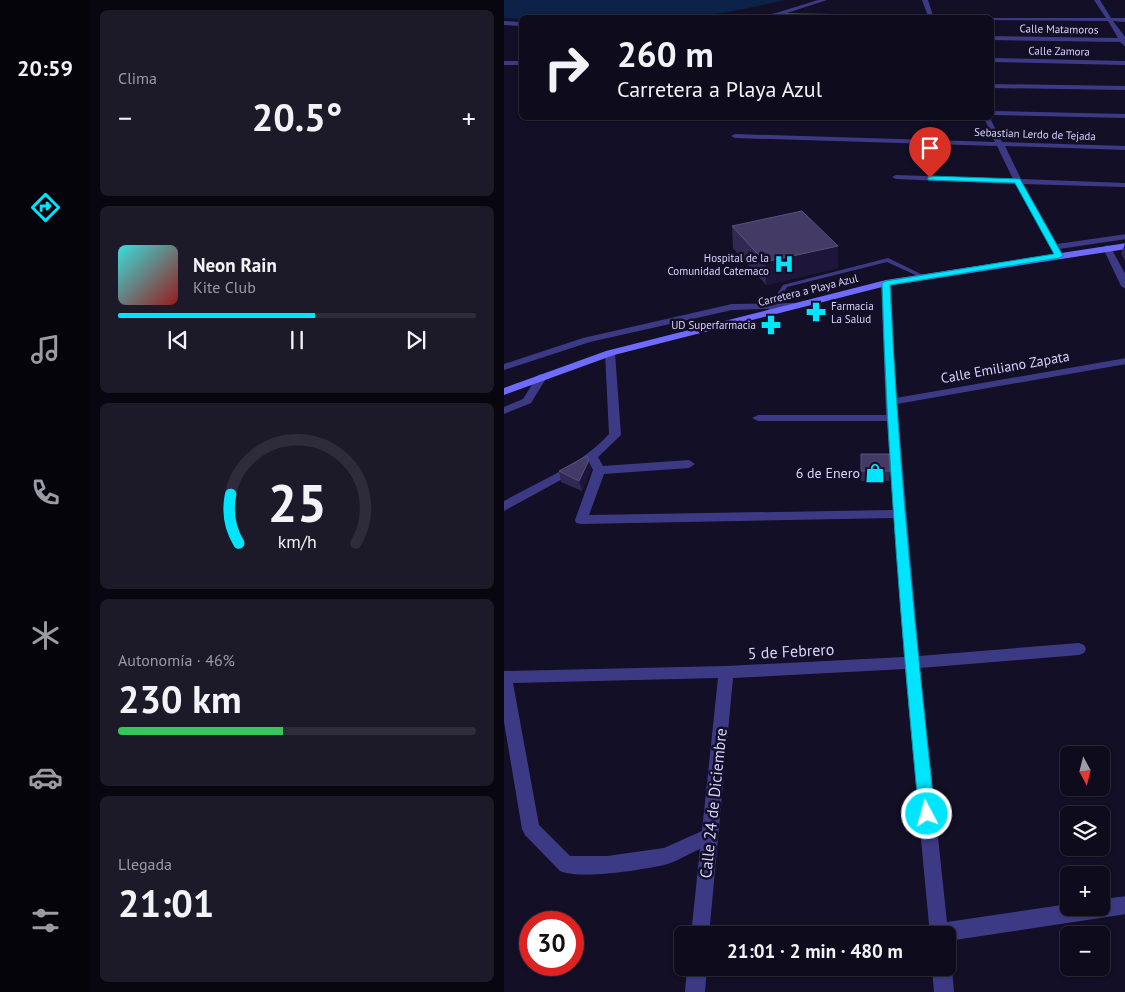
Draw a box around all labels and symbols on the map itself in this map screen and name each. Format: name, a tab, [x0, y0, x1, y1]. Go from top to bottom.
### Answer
street label: Calle Matamoros	[1019, 21, 1099, 37]
street label: Calle Zamora	[1028, 43, 1090, 59]
street label: Sebastian Lerdo de Tejada	[974, 125, 1096, 143]
pin	[909, 127, 951, 178]
place label: Hospital de la Comunidad Catemaco	[667, 251, 769, 278]
hospital icon: Hospital de la Comunidad Catemaco	[773, 253, 795, 275]
street label: Carretera a Playa Azul	[757, 271, 860, 309]
place label: Farmacia La Salud	[831, 299, 874, 326]
pharmacy icon: Farmacia La Salud	[805, 301, 827, 323]
pharmacy icon: UD Superfarmacia	[760, 314, 782, 336]
place label: UD Superfarmacia	[671, 318, 756, 332]
street label: Calle Emiliano Zapata	[939, 347, 1071, 387]
shop icon: 6 de Enero	[864, 462, 886, 484]
place label: 6 de Enero	[796, 464, 860, 482]
street label: 5 de Febrero	[747, 639, 835, 663]
street label: Calle 24 de Diciembre	[695, 727, 731, 879]
north arrow	[1060, 746, 1110, 796]
position arrow	[900, 787, 952, 839]
speed limit sign: 30	[519, 911, 584, 976]

